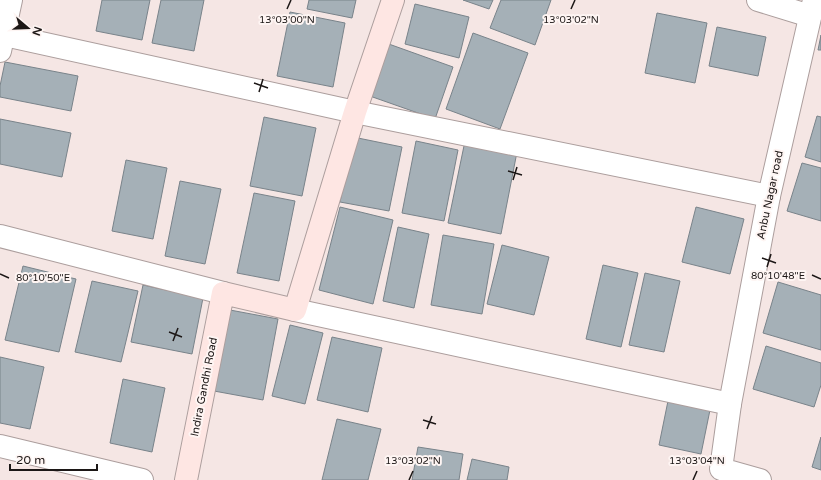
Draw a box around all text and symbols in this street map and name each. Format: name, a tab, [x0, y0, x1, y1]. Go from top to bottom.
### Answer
north arrow	[8, 8, 48, 48]
text: 13°03'00"N	[259, 14, 315, 26]
text: 13°03'02"N	[543, 14, 599, 26]
text: N	[29, 25, 45, 37]
street label: Anbu Nagar road	[754, 149, 786, 241]
text: 80°10'48"E	[751, 270, 805, 282]
text: 80°10'50"E	[16, 272, 70, 284]
street label: Indira Gandhi Road	[188, 336, 220, 438]
scale bar	[10, 446, 97, 472]
text: 20 m	[16, 453, 45, 467]
text: 13°03'02"N	[385, 455, 441, 467]
text: 13°03'04"N	[669, 455, 725, 467]

